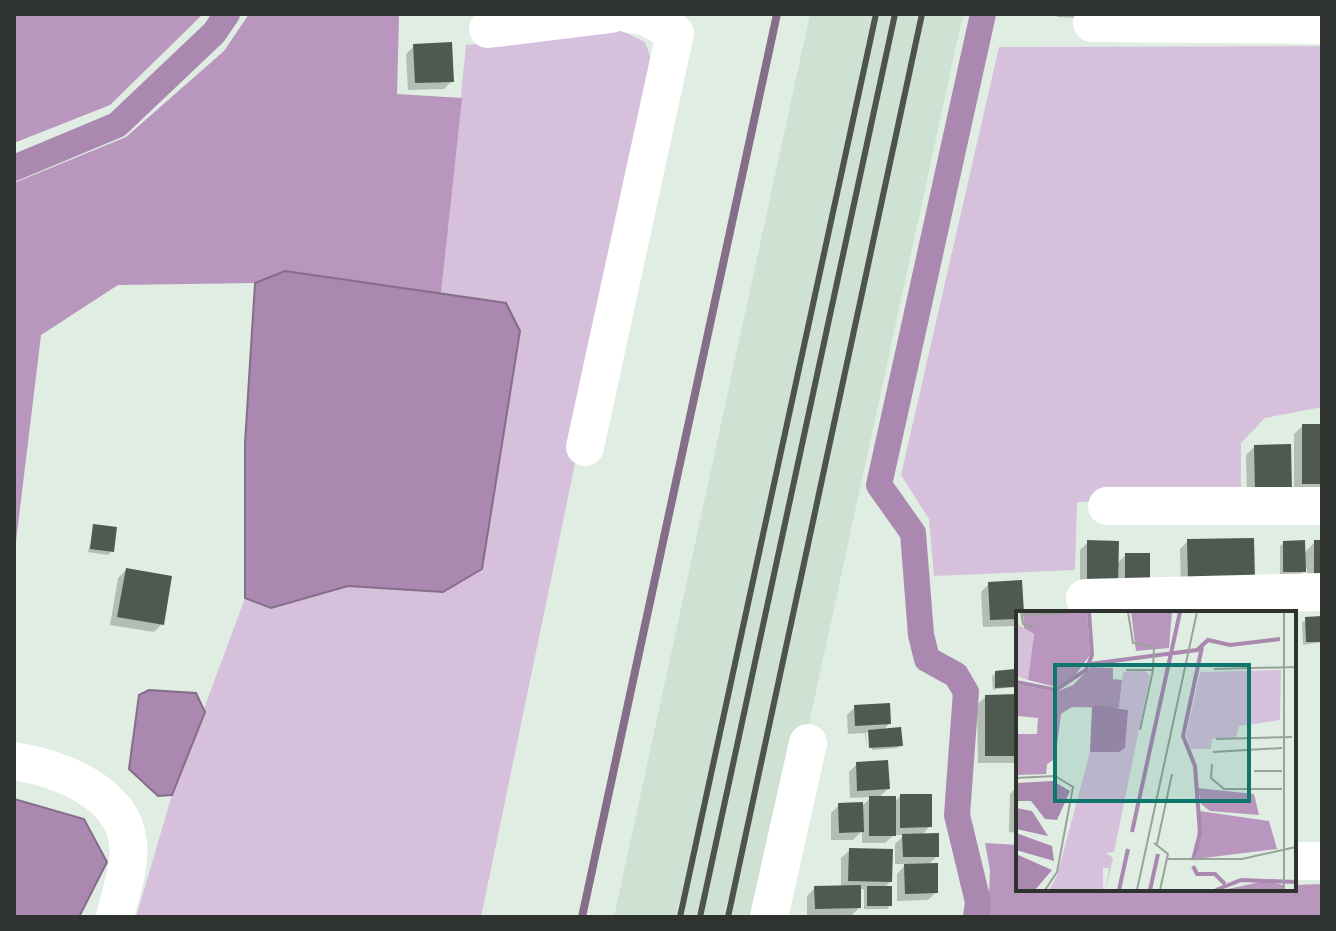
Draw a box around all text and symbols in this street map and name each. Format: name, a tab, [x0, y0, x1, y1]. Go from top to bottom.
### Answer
inset map	[1016, 611, 1296, 891]

